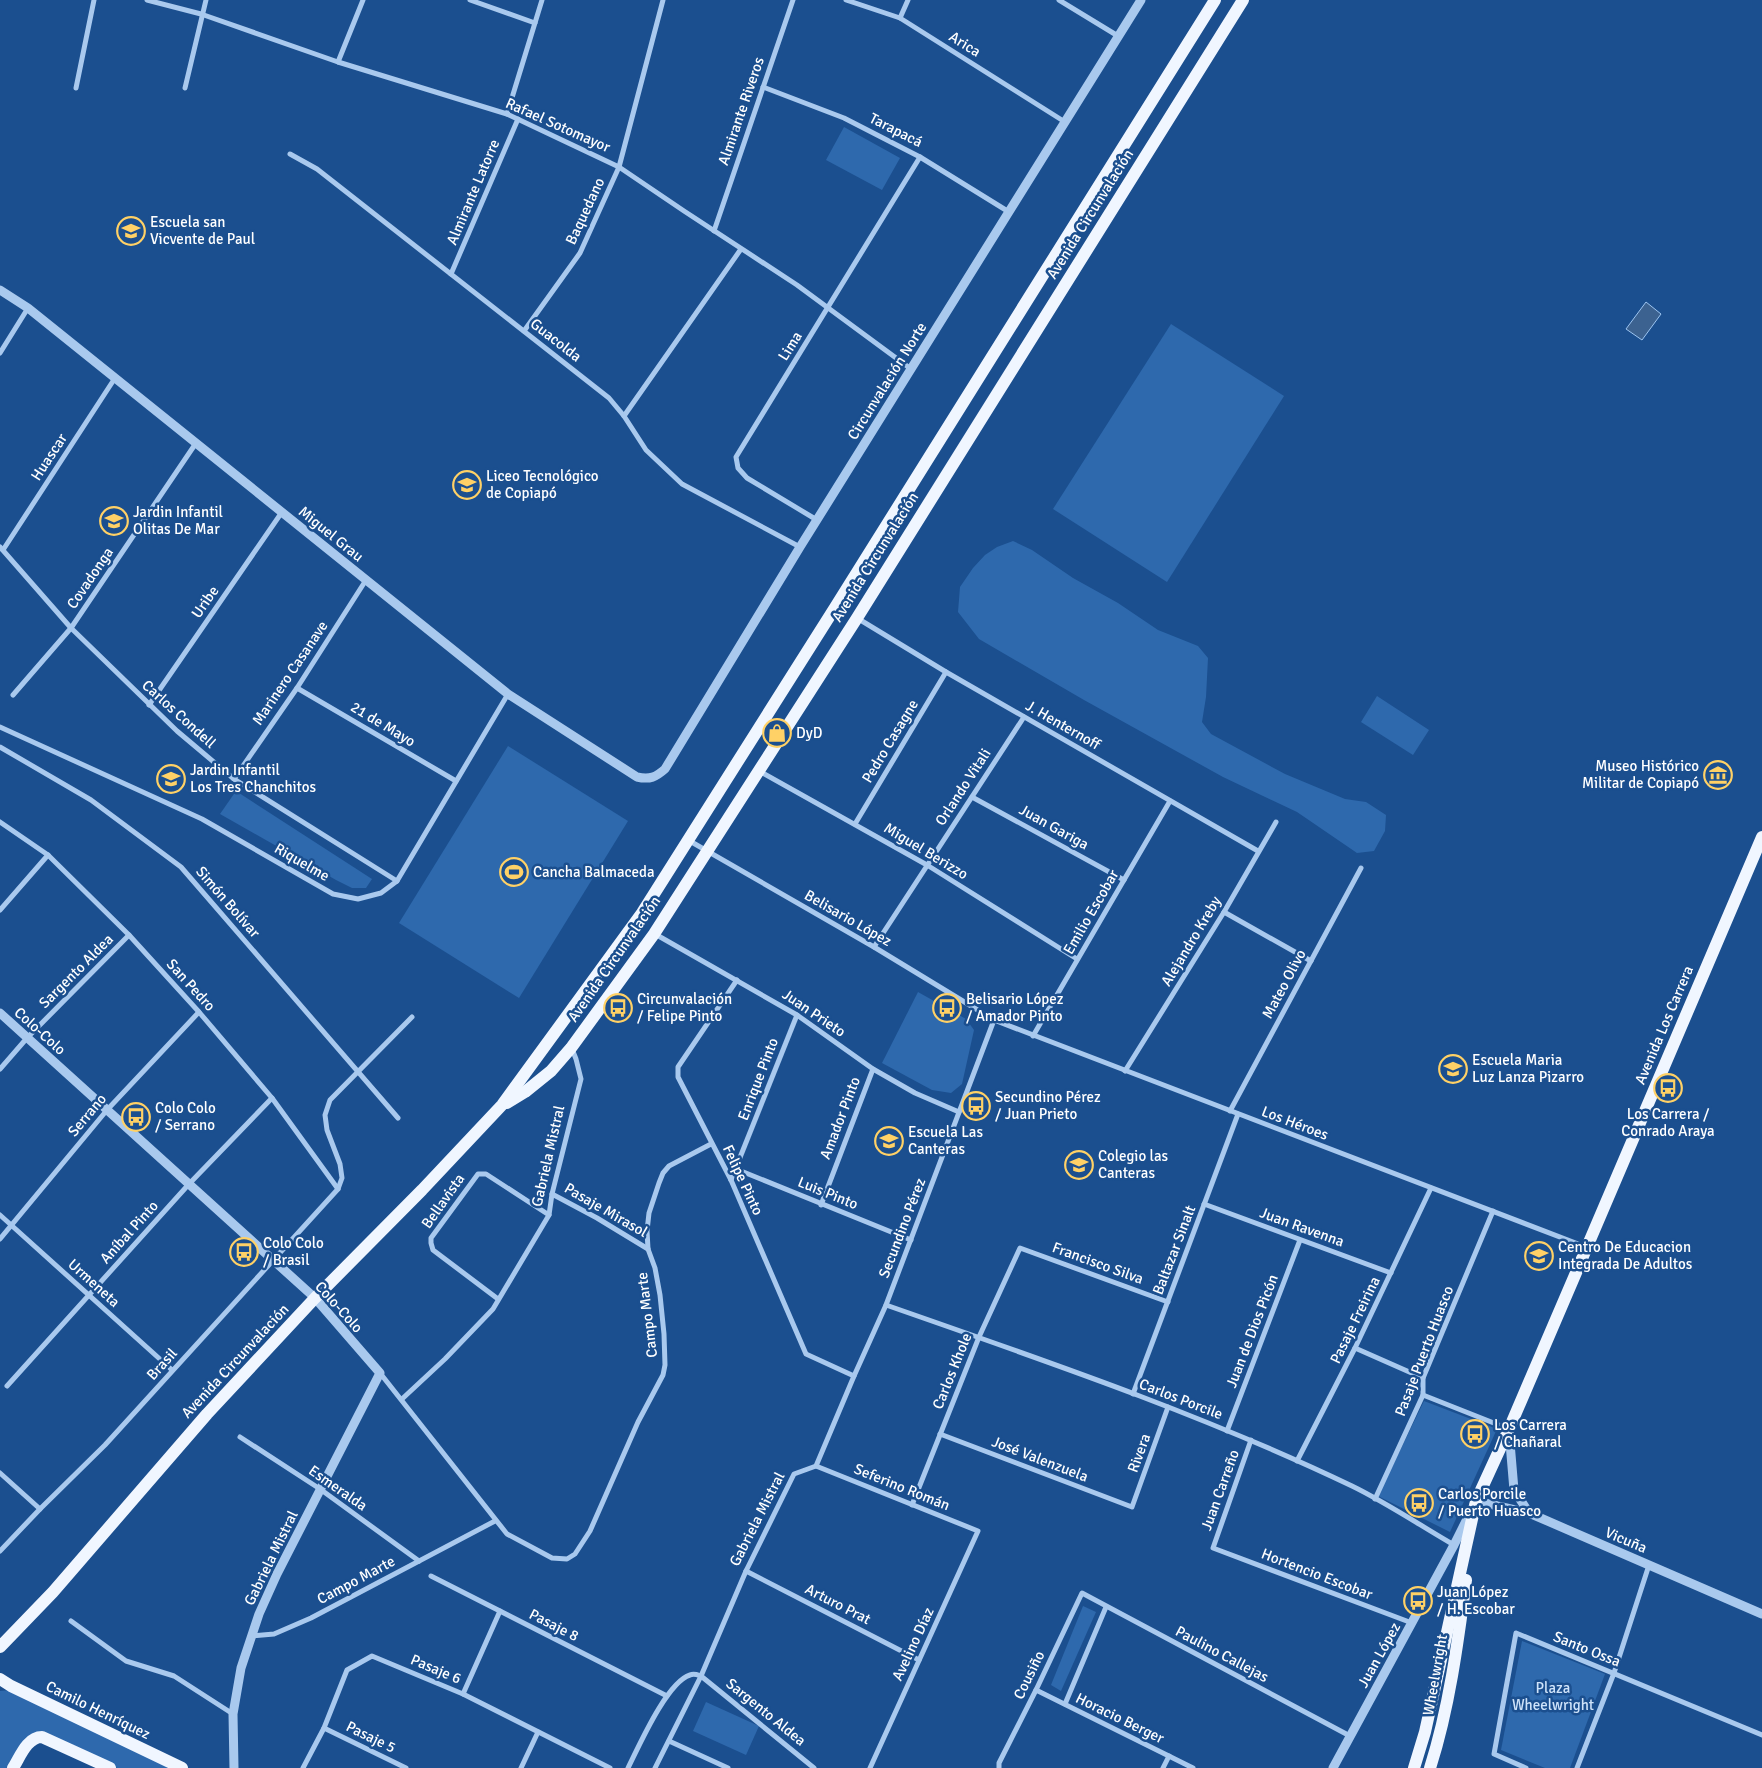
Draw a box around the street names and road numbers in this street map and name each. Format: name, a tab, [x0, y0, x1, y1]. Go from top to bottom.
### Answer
street label: Arica	[946, 27, 984, 61]
street label: Almirante Riveros	[714, 54, 768, 167]
street label: Rafael Sotomayor	[503, 94, 614, 156]
street label: Tarapacá	[866, 109, 926, 151]
street label: Almirante Latorre	[443, 137, 503, 247]
street label: Avenida Circunvalación	[1043, 146, 1137, 282]
street label: Baquedano	[562, 175, 608, 247]
street label: Guacolda	[527, 314, 585, 366]
street label: Circunvalación Norte	[844, 319, 930, 443]
street label: Lima	[774, 328, 806, 364]
street label: Huascar	[27, 430, 71, 484]
street label: Avenida Circunvalación	[828, 489, 922, 625]
street label: Miguel Grau	[295, 502, 367, 566]
street label: Covadonga	[63, 544, 117, 612]
street label: Uribe	[188, 582, 222, 622]
street label: Marinero Casanave	[248, 617, 332, 729]
street label: Carlos Condell	[138, 676, 220, 752]
street label: Pedro Casagne	[858, 696, 922, 786]
street label: J. Henternoff	[1023, 696, 1105, 754]
street label: 21 de Mayo	[347, 698, 419, 750]
street label: Orlando Vitali	[931, 745, 995, 829]
street label: Juan Gariga	[1016, 801, 1092, 853]
street label: Miguel Berizzo	[881, 819, 971, 883]
street label: Riquelme	[271, 839, 333, 885]
street label: Simón Bolívar	[192, 863, 264, 942]
street label: Emilio Escobar	[1059, 866, 1123, 958]
street label: Belisario López	[801, 886, 895, 950]
street label: Avenida Circunvalación	[564, 893, 664, 1025]
street label: Alejandro Kreby	[1157, 893, 1225, 989]
street label: Sargento Aldea	[35, 930, 117, 1012]
street label: Mateo Olivo	[1258, 946, 1310, 1022]
street label: San Pedro	[163, 955, 219, 1015]
street label: Avenida Los Carrera	[1631, 963, 1697, 1087]
street label: Juan Prieto	[779, 985, 849, 1041]
street label: Colo-Colo	[11, 1003, 70, 1059]
street label: Enrique Pinto	[734, 1035, 782, 1123]
street label: Amador Pinto	[816, 1074, 864, 1162]
street label: Serrano	[64, 1090, 110, 1140]
street label: Los Héroes	[1259, 1102, 1331, 1144]
street label: Gabriela Mistral	[528, 1104, 568, 1208]
street label: Felipe Pinto	[719, 1142, 767, 1218]
street label: Bellavista	[418, 1170, 468, 1232]
street label: Luis Pinto	[795, 1173, 861, 1213]
street label: Secundino Pérez	[875, 1175, 929, 1281]
street label: Pasaje Mirasol	[561, 1179, 651, 1241]
street label: Aníbal Pinto	[96, 1197, 162, 1267]
street label: Baltazar Sinalt	[1149, 1203, 1199, 1297]
street label: Juan Ravenna	[1257, 1203, 1347, 1251]
street label: Francisco Silva	[1050, 1238, 1146, 1288]
street label: Urmeneta	[64, 1255, 124, 1311]
street label: Campo Marte	[633, 1271, 661, 1359]
street label: Juan de Dios Picón	[1222, 1272, 1282, 1390]
street label: Pasaje Freirina	[1326, 1273, 1384, 1367]
street label: Colo-Colo	[311, 1278, 367, 1337]
street label: Pasaje Puerto Huasco	[1391, 1283, 1457, 1419]
street label: Avenida Circunvalación	[177, 1300, 293, 1422]
street label: Carlos Khole	[929, 1330, 975, 1412]
street label: Brasil	[143, 1344, 181, 1384]
street label: Carlos Porcile	[1137, 1375, 1225, 1423]
street label: Rivera	[1124, 1431, 1154, 1475]
street label: José Valenzuela	[989, 1432, 1091, 1486]
street label: Juan Carreño	[1197, 1447, 1243, 1533]
street label: Seferino Román	[851, 1460, 953, 1514]
street label: Esmeralda	[305, 1461, 371, 1515]
street label: Gabriela Mistral	[726, 1469, 788, 1569]
street label: Gabriela Mistral	[240, 1508, 302, 1608]
street label: Vicuña	[1602, 1523, 1650, 1557]
street label: Hortencio Escobar	[1259, 1544, 1376, 1604]
street label: Campo Marte	[314, 1552, 398, 1608]
street label: Arturo Prat	[802, 1580, 874, 1628]
street label: Avelino Díaz	[888, 1604, 938, 1684]
street label: Pasaje 8	[526, 1605, 582, 1645]
street label: Juan López	[1354, 1619, 1404, 1691]
street label: Paulino Callejas	[1172, 1622, 1272, 1686]
street label: Santo Ossa	[1551, 1627, 1623, 1671]
street label: Wheelwright	[1419, 1633, 1451, 1717]
street label: Cousiño	[1010, 1648, 1048, 1702]
street label: Pasaje 6	[408, 1650, 464, 1688]
street label: Sargento Aldea	[722, 1674, 810, 1750]
street label: Camilo Henríquez	[43, 1677, 153, 1743]
street label: Horacio Berger	[1073, 1689, 1168, 1747]
street label: Pasaje 5	[343, 1717, 399, 1757]

